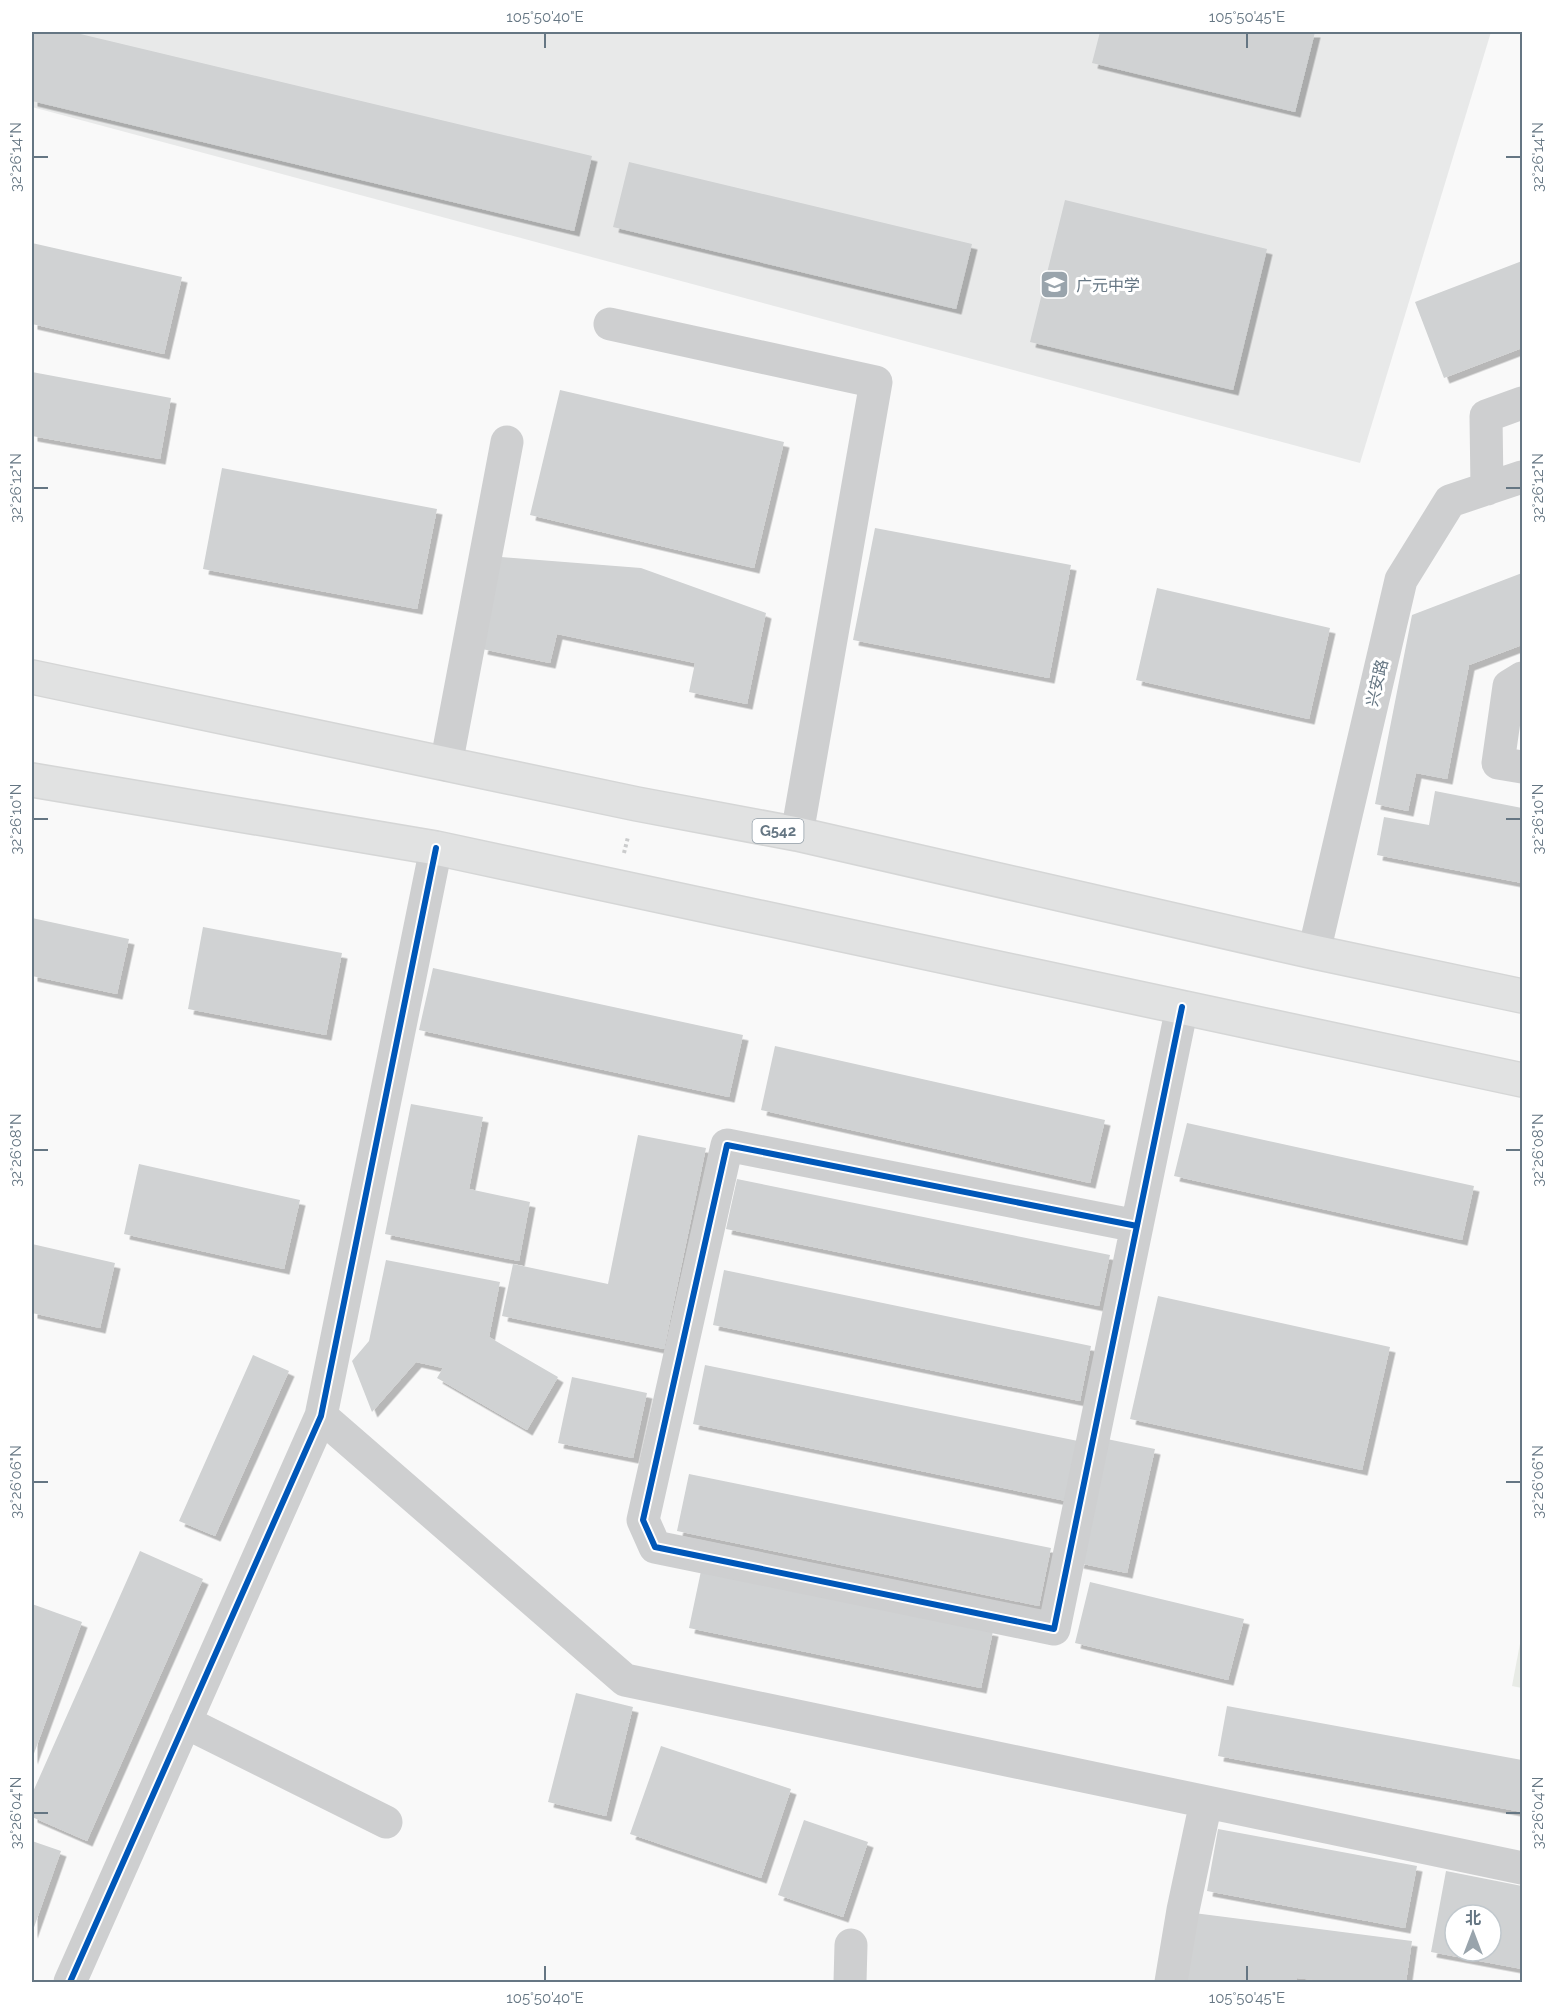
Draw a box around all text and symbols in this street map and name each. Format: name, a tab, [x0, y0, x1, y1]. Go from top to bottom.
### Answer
text: 105°50'40"E	[506, 8, 584, 26]
text: 105°50'45"E	[1209, 8, 1285, 26]
text: 32°26'14"N	[7, 122, 25, 192]
text: 32°26'14"N	[1529, 122, 1547, 192]
school or university icon: 广元中学	[1039, 269, 1071, 301]
place label: 广元中学	[1076, 276, 1140, 295]
text: 32°26'12"N	[7, 453, 25, 523]
text: 32°26'12"N	[1529, 453, 1547, 523]
street label: 兴安路	[1362, 657, 1392, 709]
text: 32°26'10"N	[7, 784, 25, 854]
text: 32°26'10"N	[1529, 784, 1547, 854]
road number: G542	[752, 819, 804, 843]
text: 32°26'08"N	[7, 1113, 25, 1187]
text: 32°26'08"N	[1529, 1113, 1547, 1187]
text: 32°26'06"N	[7, 1445, 25, 1519]
text: 32°26'06"N	[1529, 1445, 1547, 1519]
text: 32°26'04"N	[7, 1777, 25, 1849]
text: 32°26'04"N	[1529, 1777, 1547, 1849]
north arrow	[1443, 1903, 1503, 1963]
text: 北	[1465, 1909, 1481, 1928]
text: 105°50'40"E	[506, 1989, 584, 2007]
text: 105°50'45"E	[1209, 1989, 1285, 2007]

